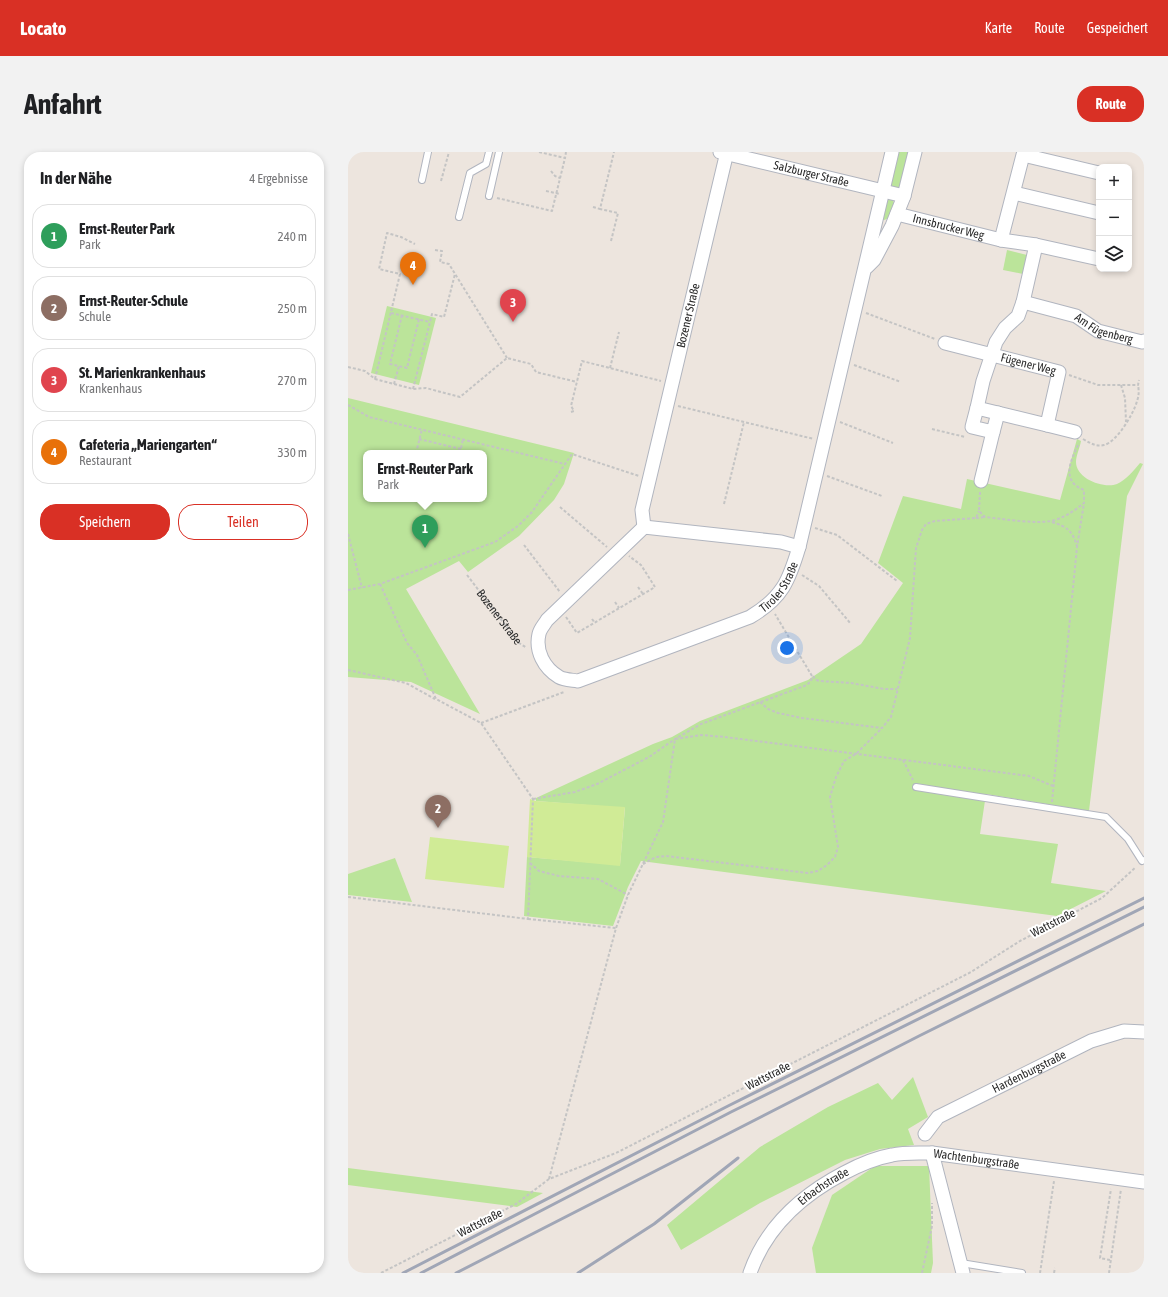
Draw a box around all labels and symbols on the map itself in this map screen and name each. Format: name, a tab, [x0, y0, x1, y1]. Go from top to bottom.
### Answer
street label: Salzburger Straße	[772, 158, 850, 190]
street label: Innsbrucker Weg	[911, 211, 986, 243]
pin: 4	[400, 252, 426, 285]
street label: Bozener Straße	[674, 282, 703, 349]
pin: 3	[500, 289, 526, 322]
street label: Am Fügenberg	[1072, 310, 1135, 347]
street label: Fügener Weg	[999, 350, 1058, 378]
pin: 1	[412, 515, 438, 548]
street label: Tiroler Straße	[757, 560, 801, 615]
street label: Bozener Straße	[474, 587, 525, 648]
your location	[777, 638, 797, 658]
pin: 2	[425, 795, 451, 828]
street label: Wattstraße	[1028, 906, 1078, 940]
street label: Hardenburgstraße	[990, 1048, 1068, 1096]
street label: Wattstraße	[743, 1059, 793, 1093]
street label: Wachtenburgstraße	[933, 1146, 1020, 1172]
street label: Erbachstraße	[795, 1165, 851, 1208]
street label: Wattstraße	[455, 1206, 505, 1240]

